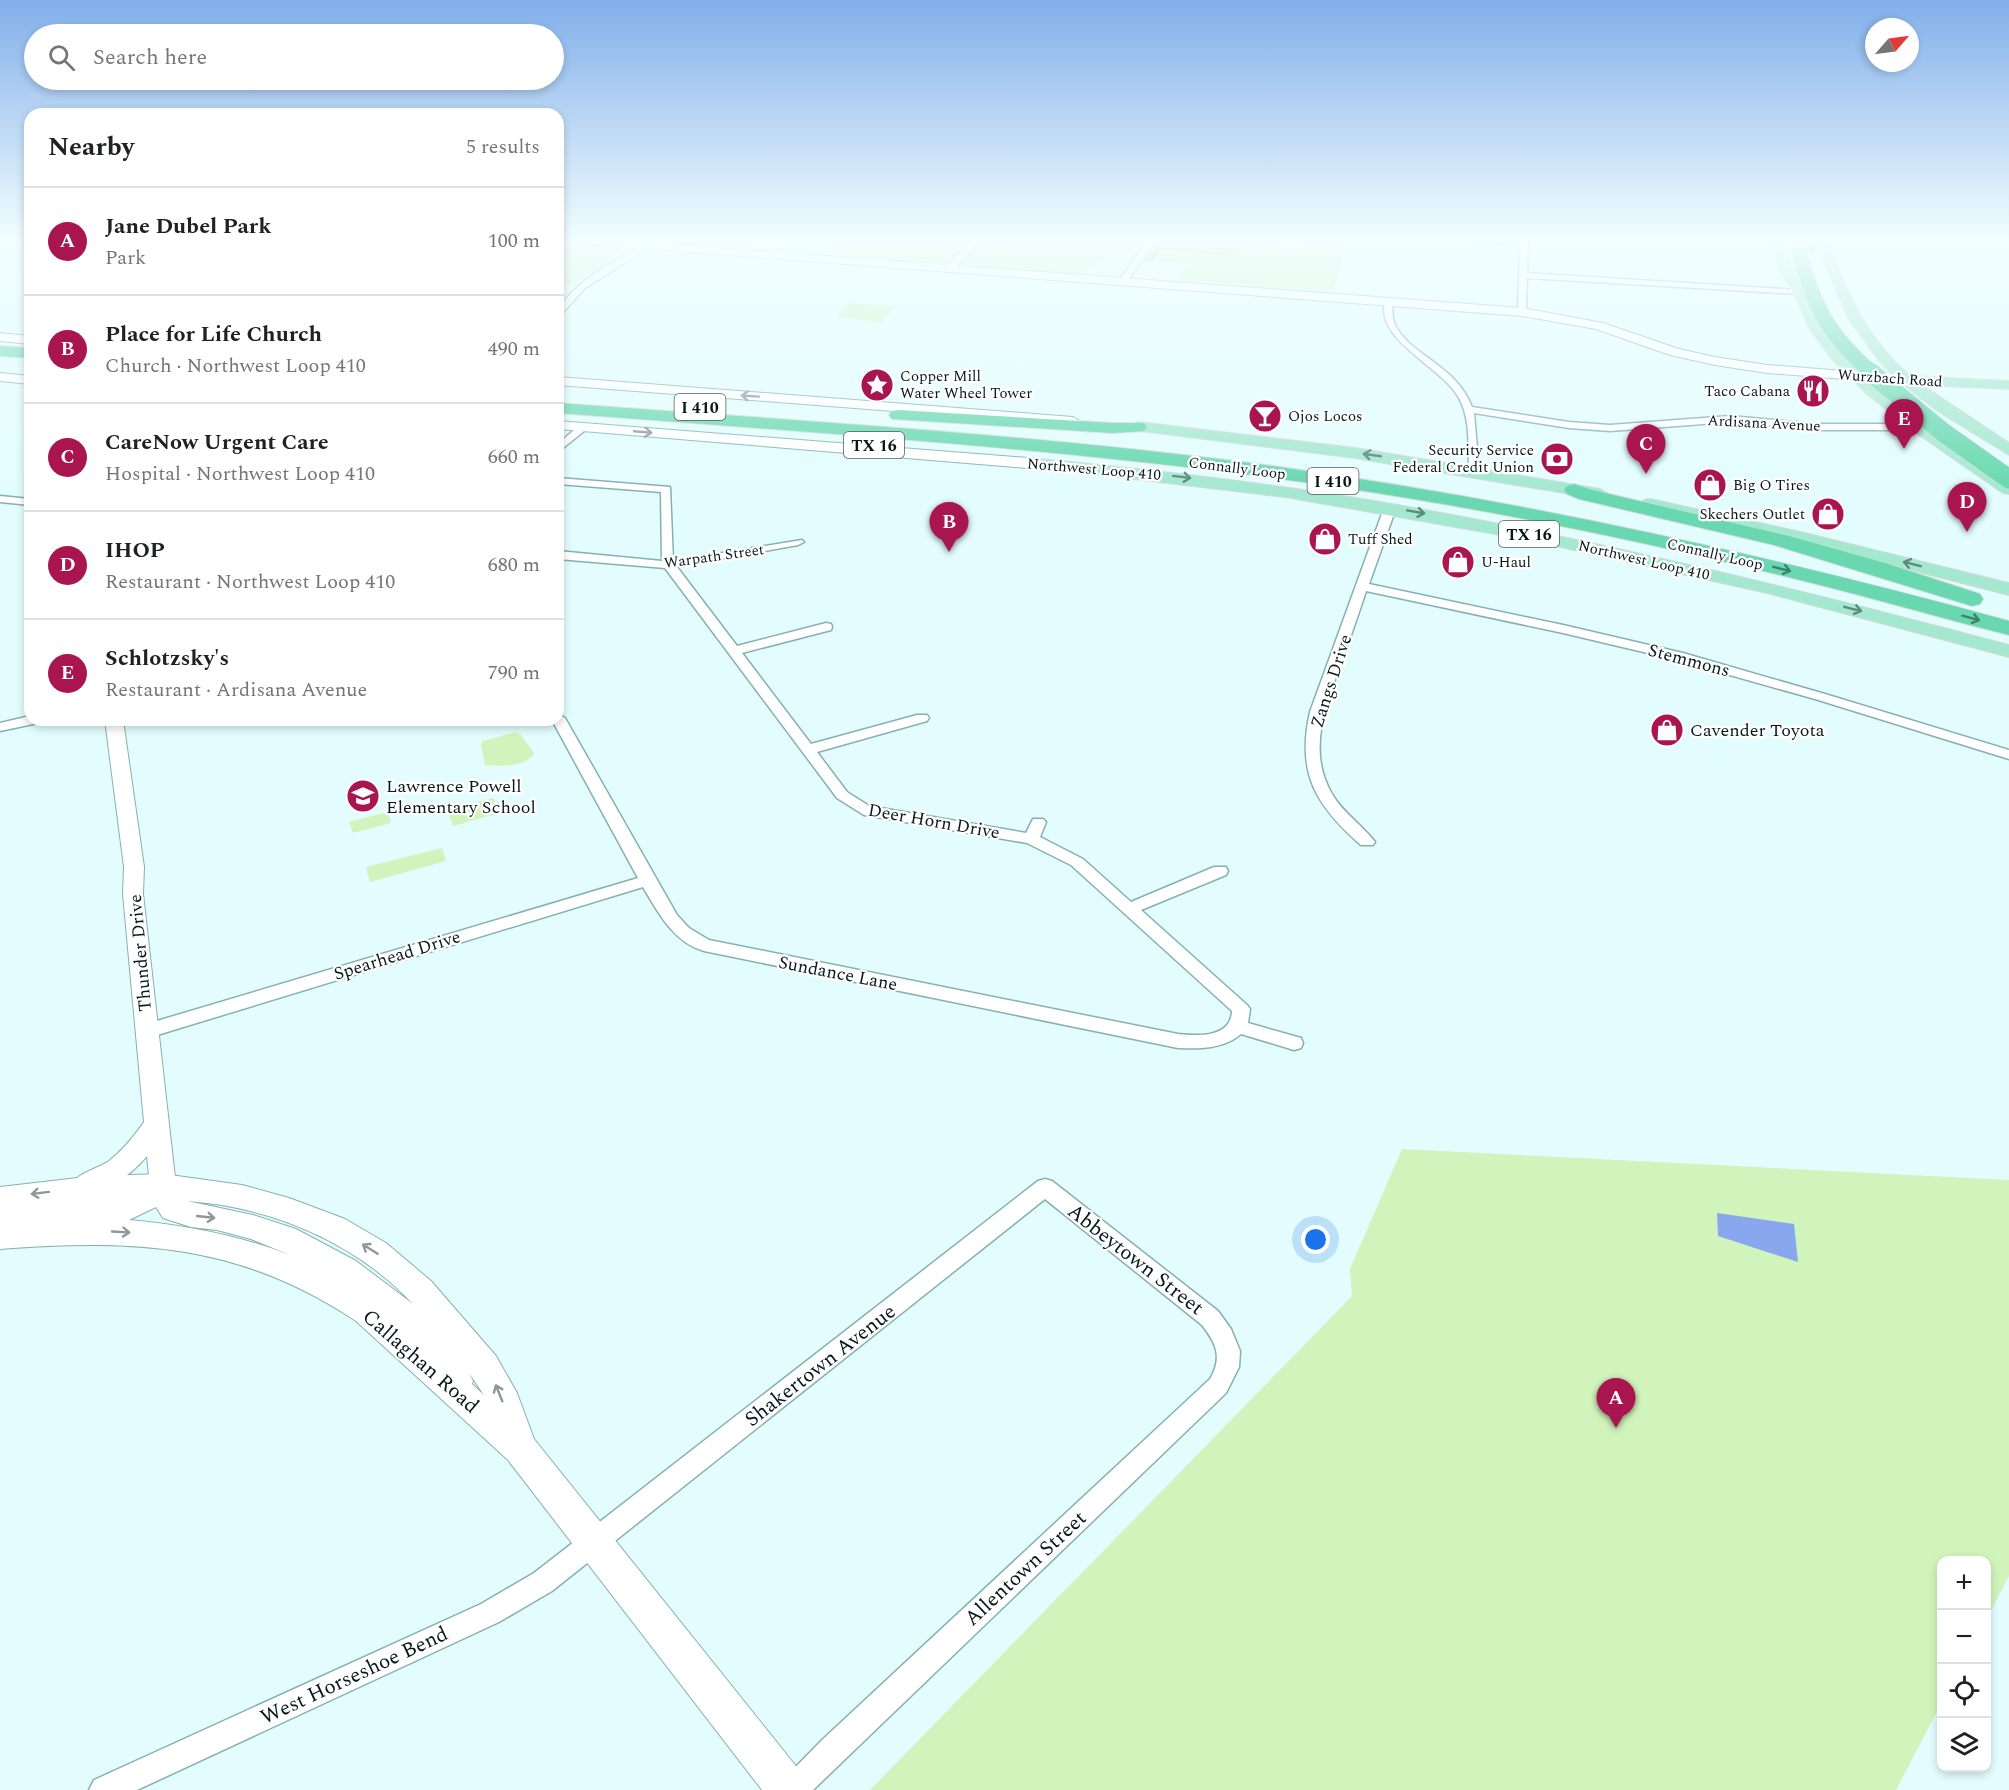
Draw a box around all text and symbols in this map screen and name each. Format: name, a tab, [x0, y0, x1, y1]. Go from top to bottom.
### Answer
north arrow	[1865, 18, 1919, 72]
search box	[24, 24, 564, 90]
icon: search	[45, 41, 78, 74]
text: Search here	[93, 41, 207, 74]
text: Nearby	[48, 127, 134, 167]
text: 5 results	[466, 132, 540, 162]
text: Jane Dubel Park	[105, 210, 271, 243]
text: A	[60, 226, 75, 256]
text: 100 m	[488, 226, 540, 256]
text: Park	[105, 243, 146, 273]
text: Place for Life Church	[105, 318, 322, 351]
text: B	[60, 334, 75, 364]
text: 490 m	[488, 334, 540, 364]
text: Church · Northwest Loop 410	[105, 351, 366, 381]
street label: Wurzbach Road	[1837, 363, 1943, 394]
place label: Copper Mill Water Wheel Tower	[900, 365, 1032, 405]
place icon: Copper Mill Water Wheel Tower	[859, 367, 895, 403]
restaurant icon: Taco Cabana	[1795, 373, 1831, 409]
place label: Taco Cabana	[1704, 380, 1791, 403]
one-way arrow	[740, 390, 760, 401]
road number: I 410	[674, 394, 726, 420]
bar icon: Ojos Locos	[1247, 398, 1283, 434]
pin: E	[1884, 400, 1924, 449]
place label: Ojos Locos	[1288, 405, 1363, 428]
street label: Ardisana Avenue	[1707, 409, 1821, 438]
pin: C	[1626, 424, 1666, 474]
text: CareNow Urgent Care	[105, 426, 329, 459]
one-way arrow	[632, 427, 652, 438]
road number: TX 16	[844, 432, 904, 458]
place label: Security Service Federal Credit Union	[1393, 439, 1534, 479]
bank icon: Security Service Federal Credit Union	[1539, 441, 1575, 477]
text: C	[60, 442, 75, 472]
text: 660 m	[488, 442, 540, 472]
one-way arrow	[1362, 450, 1382, 461]
street label: Connally Loop	[1187, 451, 1287, 486]
street label: Northwest Loop 410	[1026, 452, 1162, 487]
text: Hospital · Northwest Loop 410	[105, 459, 375, 489]
shop icon: Big O Tires	[1692, 467, 1728, 503]
road number: I 410	[1308, 468, 1358, 494]
one-way arrow	[1172, 472, 1192, 483]
place label: Big O Tires	[1733, 474, 1810, 497]
pin: D	[1948, 482, 1986, 532]
shop icon: Skechers Outlet	[1810, 496, 1846, 532]
pin: B	[930, 502, 968, 552]
place label: Skechers Outlet	[1700, 503, 1805, 526]
one-way arrow	[1406, 507, 1426, 518]
shop icon: Tuff Shed	[1307, 521, 1343, 557]
road number: TX 16	[1499, 521, 1559, 547]
place label: Tuff Shed	[1348, 528, 1413, 551]
street label: Connally Loop	[1665, 532, 1765, 577]
text: IHOP	[105, 534, 165, 567]
street label: Northwest Loop 410	[1576, 534, 1712, 587]
street label: Warpath Street	[663, 538, 766, 575]
shop icon: U-Haul	[1440, 544, 1476, 580]
text: D	[59, 550, 76, 580]
text: 680 m	[488, 550, 540, 580]
place label: U-Haul	[1481, 551, 1531, 574]
one-way arrow	[1902, 557, 1921, 569]
one-way arrow	[1772, 564, 1791, 576]
text: Restaurant · Northwest Loop 410	[105, 567, 395, 597]
one-way arrow	[1843, 603, 1862, 615]
one-way arrow	[1961, 612, 1980, 624]
street label: Zangs Drive	[1304, 631, 1359, 731]
street label: Stemmons	[1645, 637, 1733, 684]
text: Schlotzsky's	[105, 642, 229, 675]
text: E	[61, 658, 74, 688]
text: 790 m	[488, 658, 540, 688]
text: Restaurant · Ardisana Avenue	[105, 675, 367, 705]
shop icon: Cavender Toyota	[1649, 712, 1685, 748]
place label: Cavender Toyota	[1690, 717, 1825, 744]
place label: Lawrence Powell Elementary School	[386, 773, 536, 821]
school or university icon: Lawrence Powell Elementary School	[345, 778, 381, 814]
street label: Deer Horn Drive	[866, 797, 1002, 846]
street label: Thunder Drive	[122, 893, 159, 1013]
street label: Spearhead Drive	[330, 923, 464, 988]
street label: Sundance Lane	[776, 949, 900, 998]
one-way arrow	[31, 1188, 51, 1199]
street label: Abbeytown Street	[1060, 1196, 1211, 1324]
one-way arrow	[195, 1212, 215, 1223]
your location	[1301, 1225, 1330, 1254]
one-way arrow	[111, 1227, 131, 1238]
one-way arrow	[362, 1243, 379, 1255]
street label: Shakertown Avenue	[738, 1296, 903, 1435]
street label: Callaghan Road	[355, 1302, 486, 1422]
pin: A	[1596, 1378, 1636, 1428]
one-way arrow	[493, 1384, 504, 1403]
street label: Allentown Street	[957, 1503, 1094, 1634]
map controls	[1937, 1556, 1991, 1772]
button: +	[1937, 1556, 1991, 1610]
button: −	[1937, 1610, 1991, 1664]
street label: West Horseshoe Bend	[255, 1618, 454, 1734]
button: locate	[1937, 1664, 1991, 1718]
button: layers	[1937, 1718, 1991, 1772]

